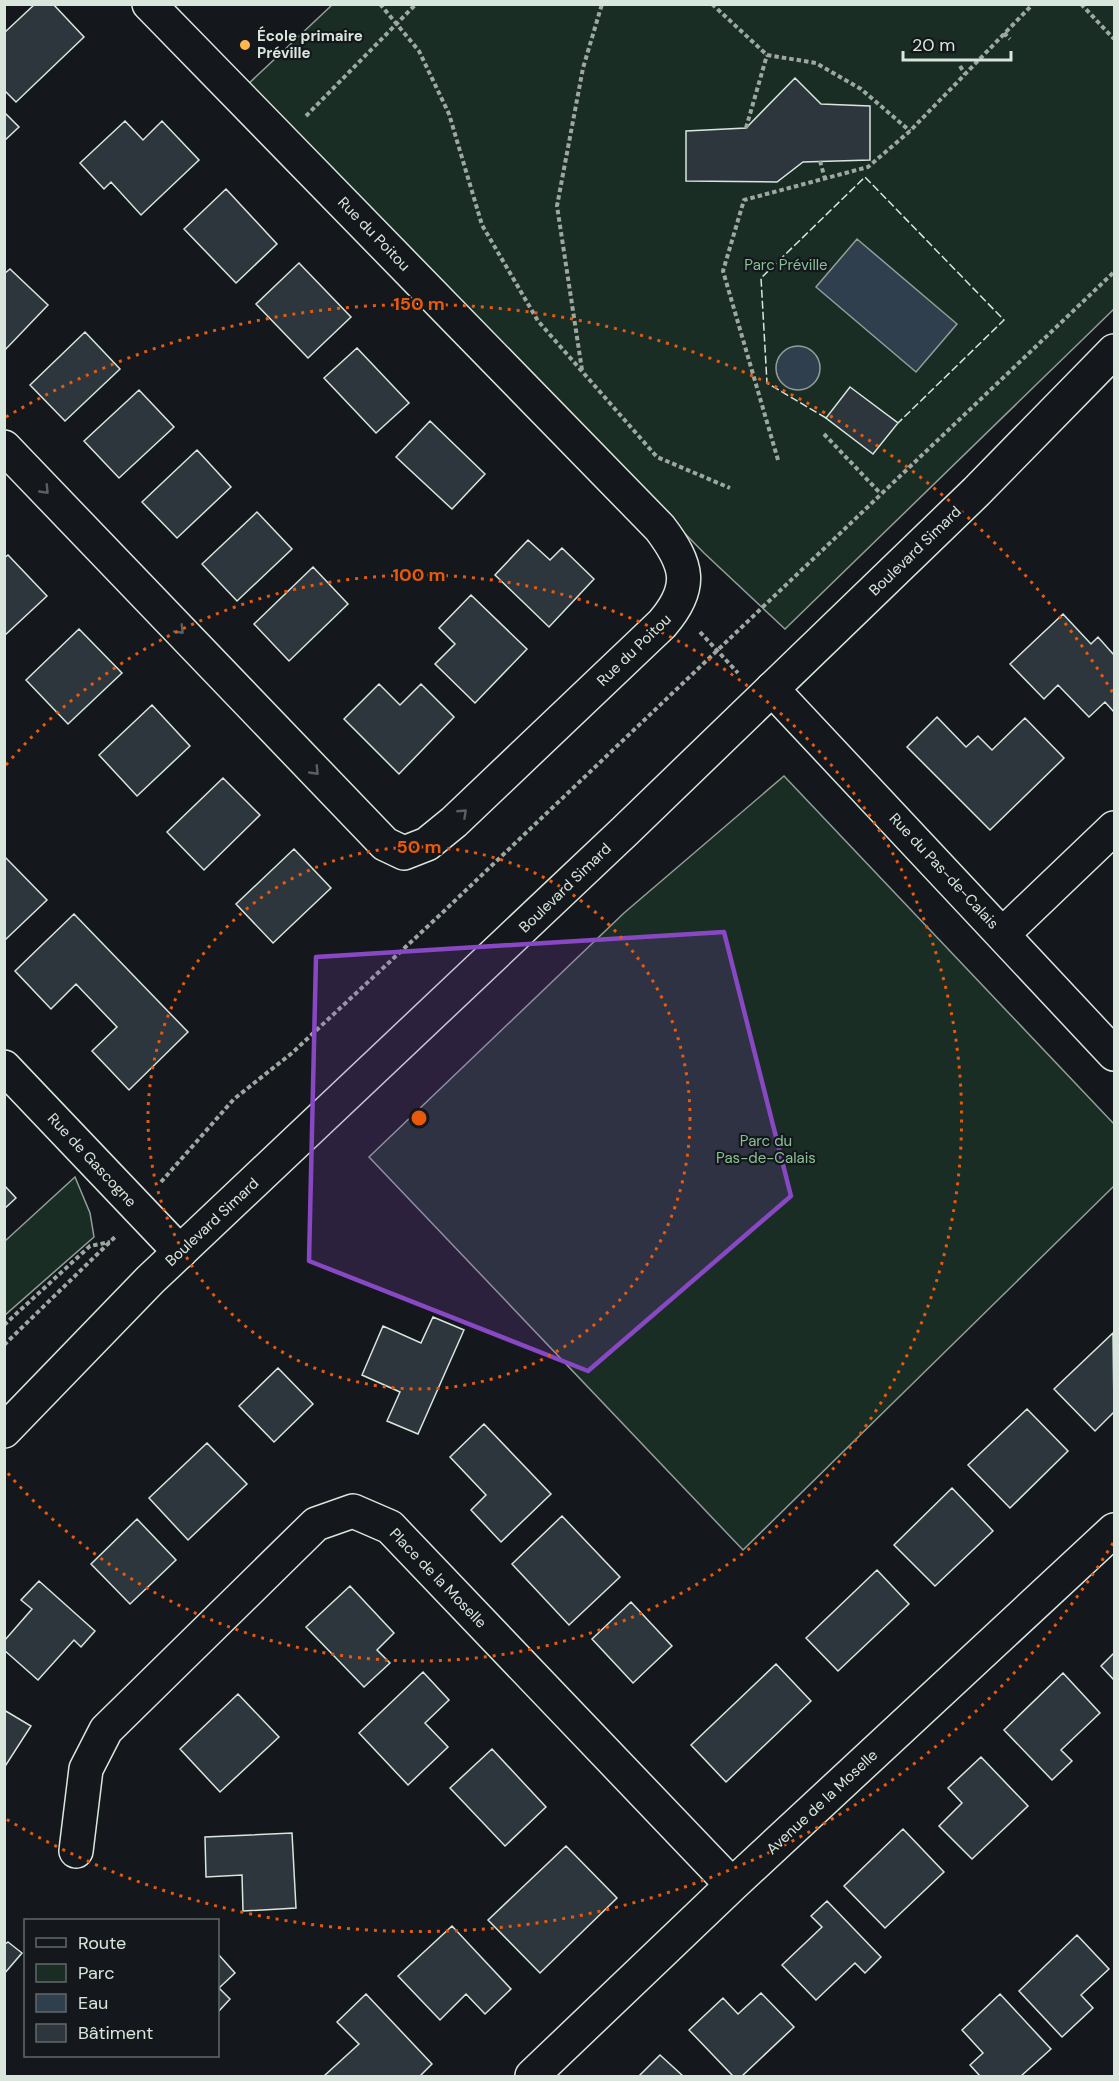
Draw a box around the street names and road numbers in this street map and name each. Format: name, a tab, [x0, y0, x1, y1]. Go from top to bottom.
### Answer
street label: Rue du Poitou	[333, 193, 415, 275]
street label: Boulevard Simard	[865, 502, 965, 600]
street label: Rue du Poitou	[593, 609, 675, 691]
street label: Rue du Pas-de-Calais	[885, 809, 1003, 933]
street label: Boulevard Simard	[515, 839, 615, 937]
street label: Rue de Gascogne	[43, 1109, 141, 1211]
street label: Boulevard Simard	[161, 1173, 263, 1271]
street label: Place de la Moselle	[385, 1524, 491, 1632]
street label: Avenue de la Moselle	[762, 1745, 882, 1859]

